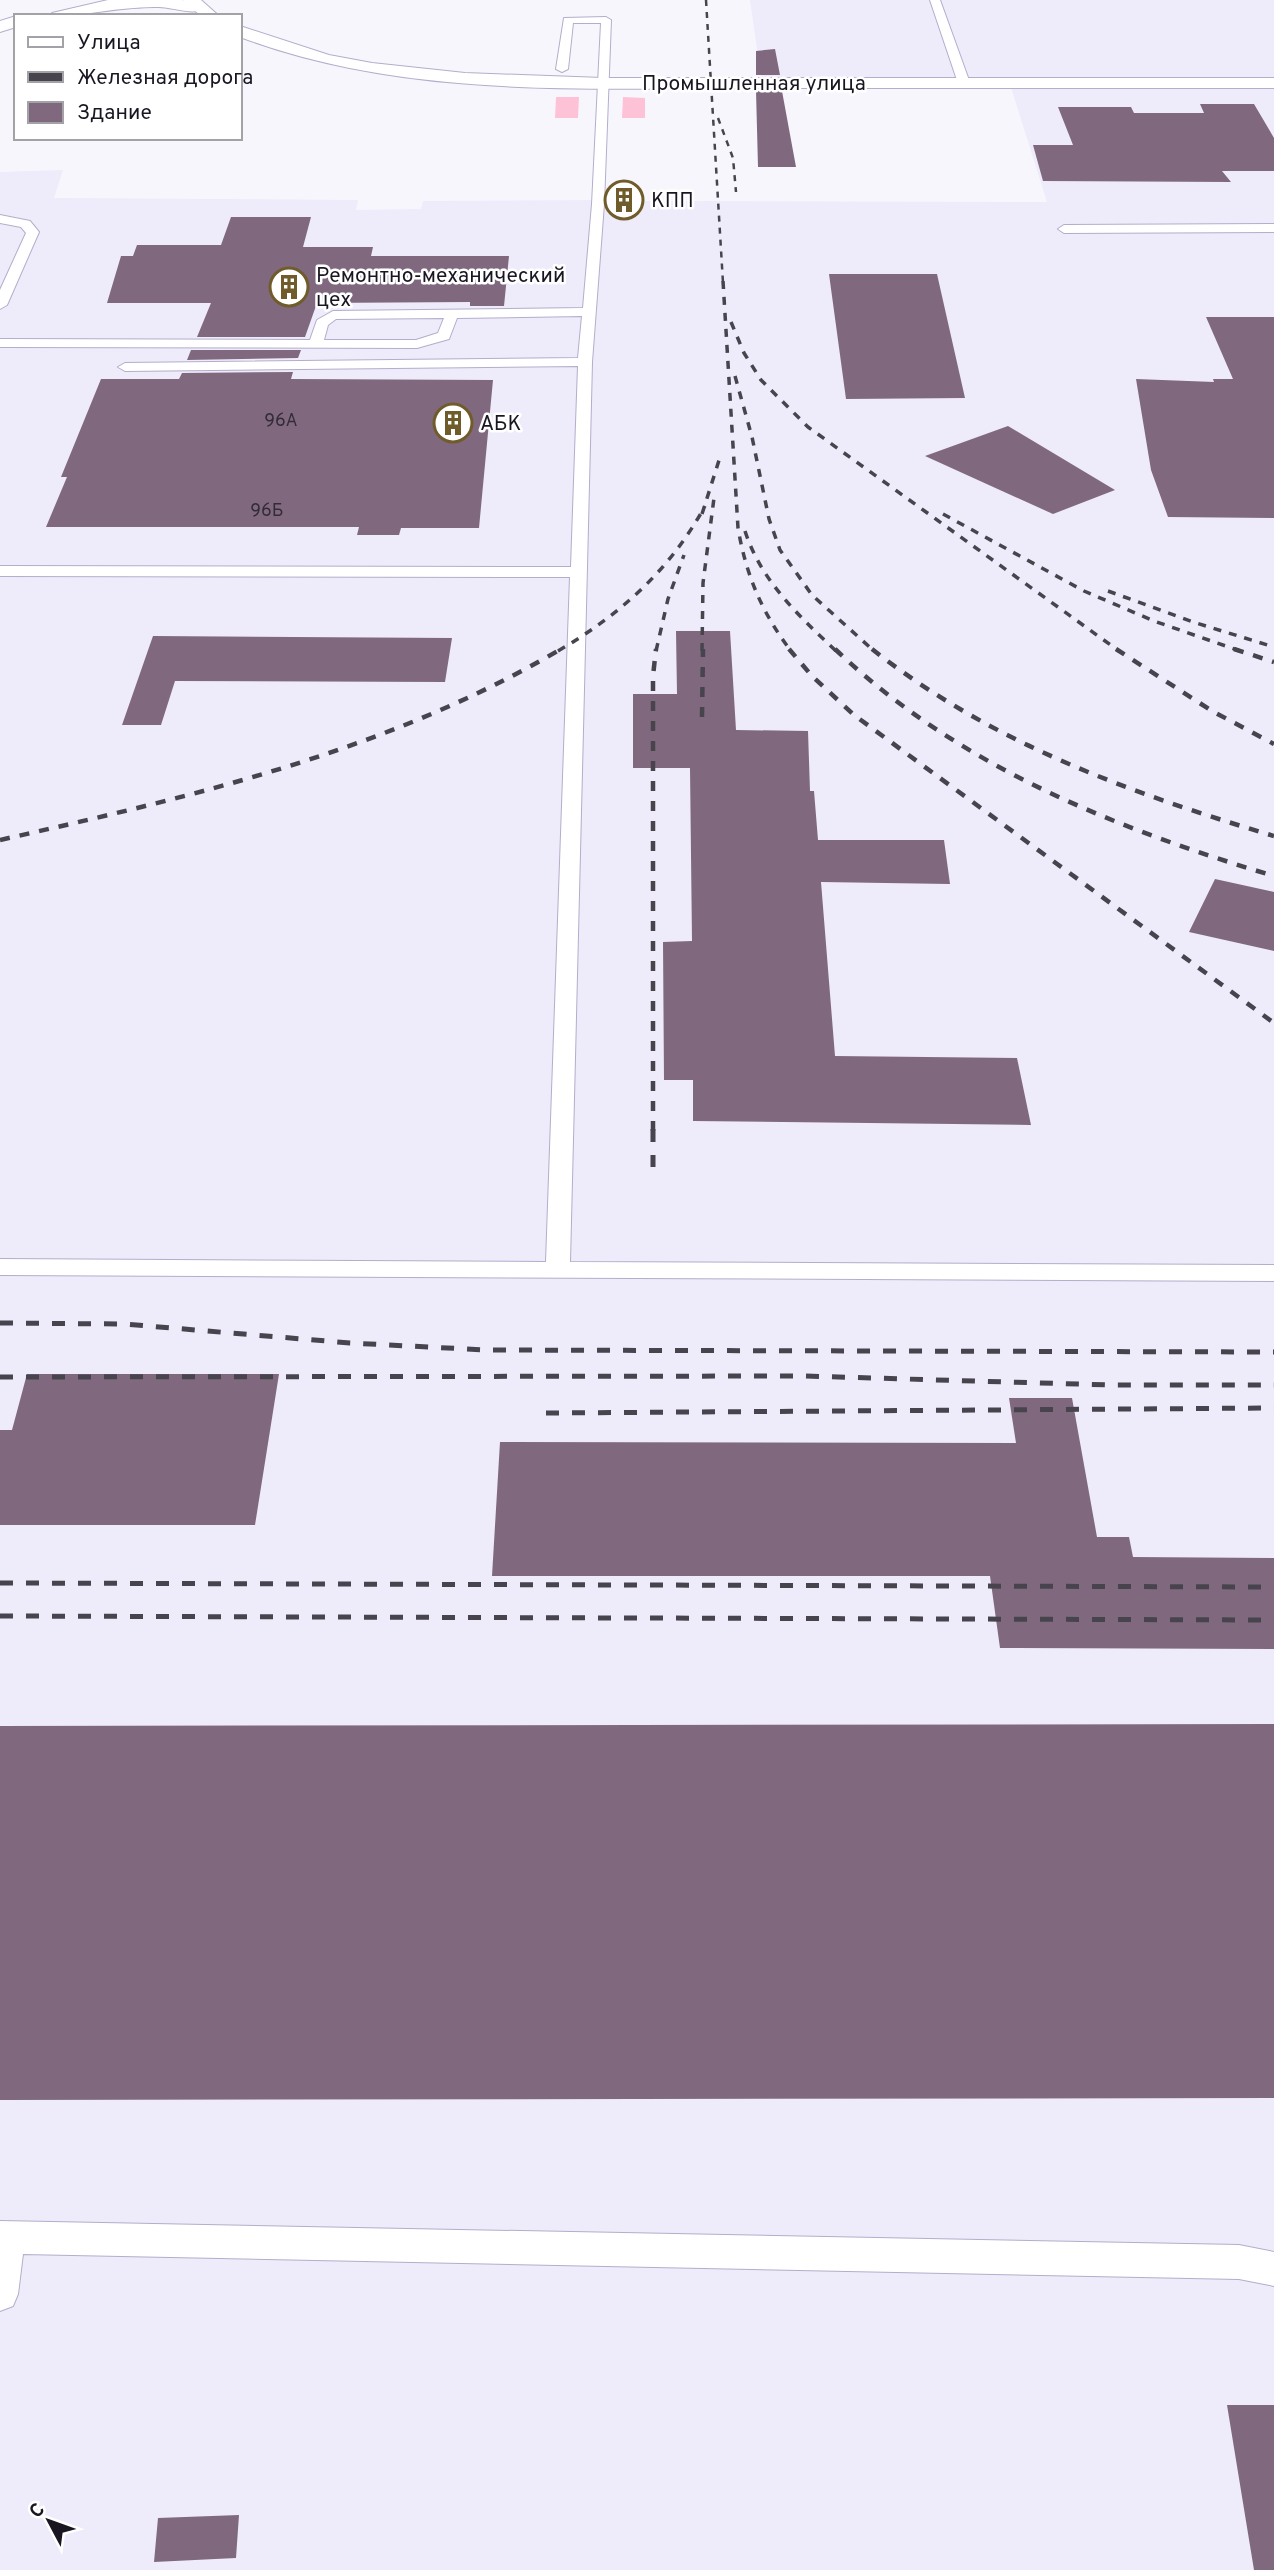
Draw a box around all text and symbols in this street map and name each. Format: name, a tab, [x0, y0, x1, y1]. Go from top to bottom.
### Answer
legend	[14, 14, 242, 140]
text: Улица	[77, 30, 141, 57]
text: Железная дорога	[77, 65, 253, 92]
street label: Промышленная улица	[642, 71, 866, 98]
text: Здание	[77, 100, 152, 127]
building icon: КПП	[603, 179, 645, 221]
place label: КПП	[651, 188, 694, 215]
place label: Ремонтно-механический цех	[316, 263, 565, 314]
building icon: Ремонтно-механический цех	[268, 266, 310, 308]
building icon: АБК	[432, 402, 474, 444]
house number: 96А	[264, 410, 298, 433]
place label: АБК	[480, 411, 521, 438]
house number: 96Б	[250, 500, 284, 523]
north arrow	[14, 2486, 84, 2556]
text: С	[25, 2499, 51, 2524]

